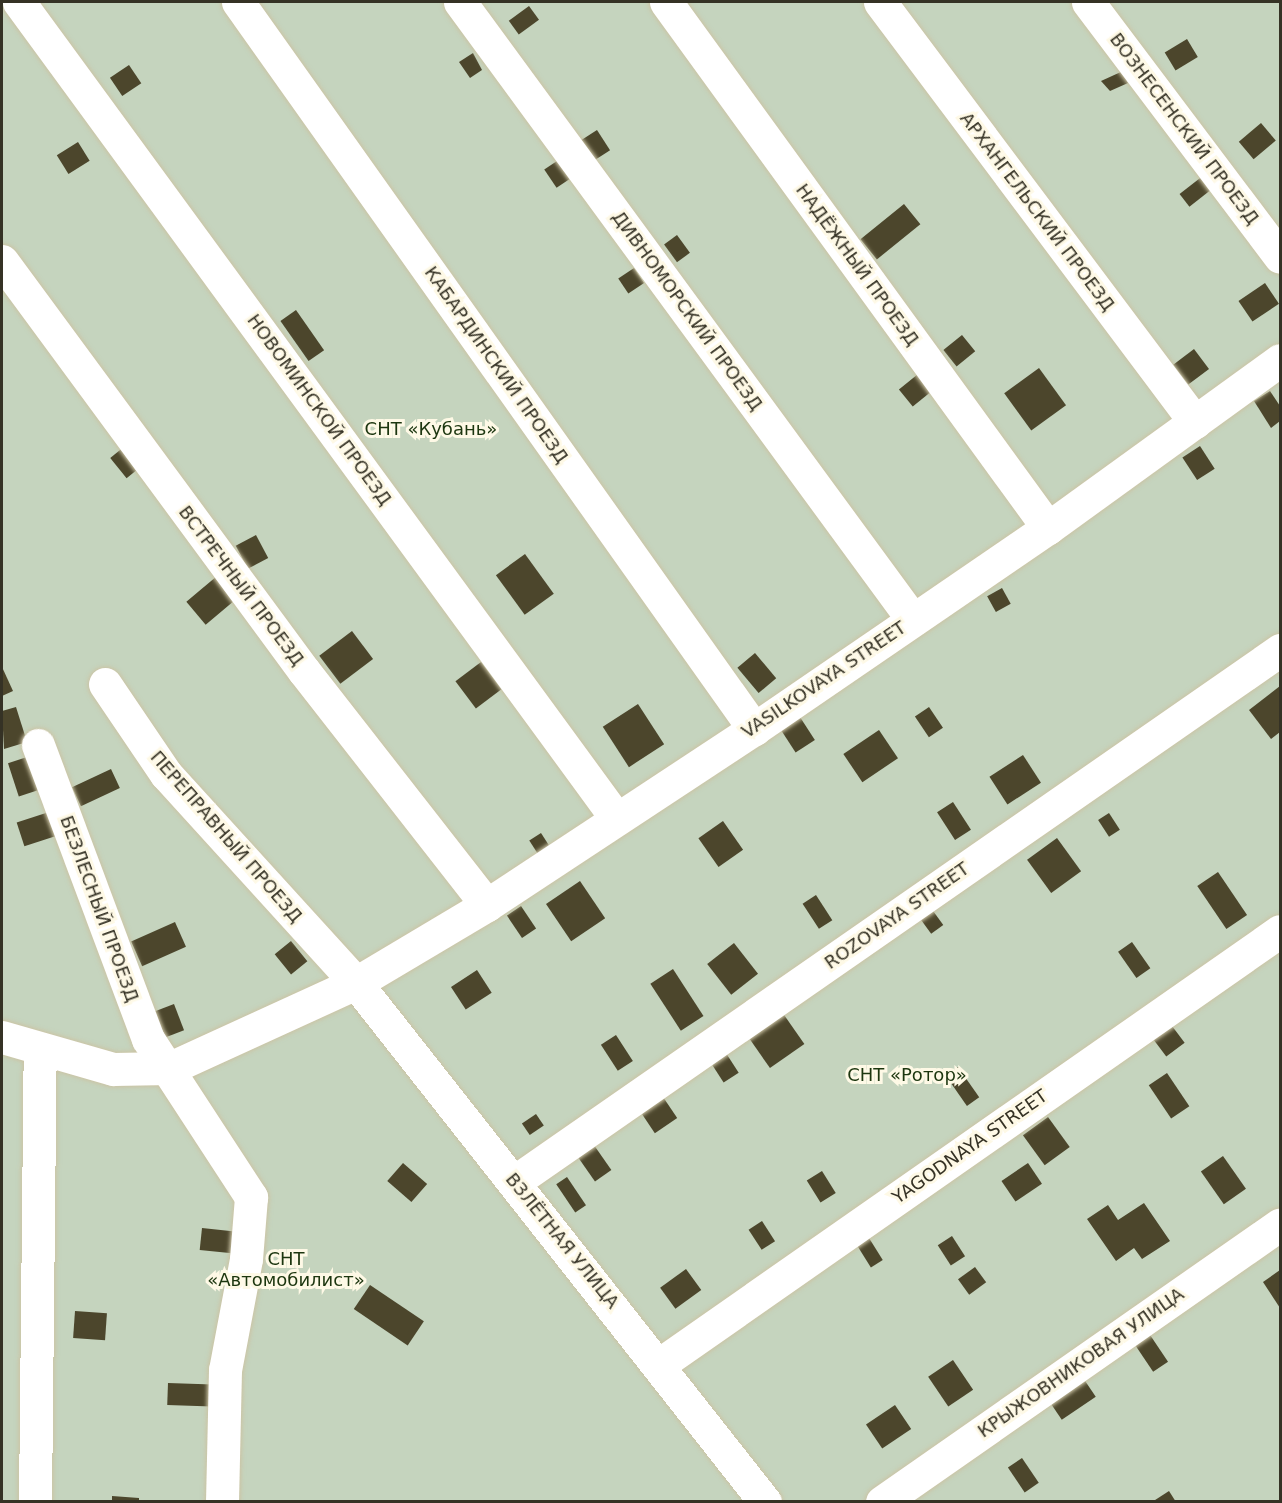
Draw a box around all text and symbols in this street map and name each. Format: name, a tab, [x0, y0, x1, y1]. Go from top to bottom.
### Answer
street label: ВОЗНЕСЕНСКИЙ ПРОЕЗД	[1105, 29, 1263, 229]
street label: АРХАНГЕЛЬСКИЙ ПРОЕЗД	[955, 108, 1119, 316]
street label: НАДЁЖНЫЙ ПРОЕЗД	[791, 180, 923, 350]
street label: ДИВНОМОРСКИЙ ПРОЕЗД	[607, 207, 767, 415]
street label: КАБАРДИНСКИЙ ПРОЕЗД	[420, 262, 572, 468]
street label: НОВОМИНСКОЙ ПРОЕЗД	[242, 310, 396, 510]
park label: СНТ «Кубань»	[365, 418, 497, 440]
street label: ВСТРЕЧНЫЙ ПРОЕЗД	[174, 502, 308, 670]
street label: VASILKOVAYA STREET	[738, 617, 910, 743]
street label: ПЕРЕПРАВНЫЙ ПРОЕЗД	[146, 747, 306, 927]
street label: БЕЗЛЕСНЫЙ ПРОЕЗД	[55, 813, 143, 1005]
street label: ROZOVAYA STREET	[821, 858, 973, 974]
park label: СНТ «Ротор»	[847, 1064, 967, 1086]
street label: YAGODNAYA STREET	[888, 1085, 1052, 1209]
street label: ВЗЛЁТНАЯ УЛИЦА	[501, 1169, 623, 1313]
park label: СНТ «Автомобилист»	[207, 1249, 365, 1292]
street label: КРЫЖОВНИКОВАЯ УЛИЦА	[974, 1283, 1188, 1443]

